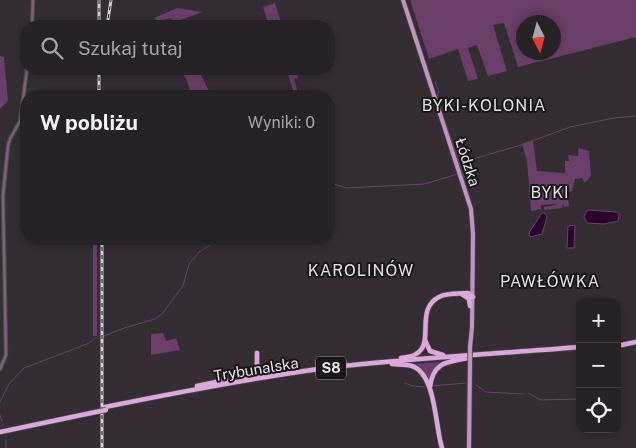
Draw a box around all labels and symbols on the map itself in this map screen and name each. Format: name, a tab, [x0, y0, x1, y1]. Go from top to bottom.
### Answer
north arrow	[516, 15, 561, 60]
district label: BYKI-KOLONIA	[422, 96, 546, 115]
street label: Łódzka	[452, 136, 484, 188]
district label: BYKI	[530, 183, 570, 202]
district label: KAROLINÓW	[308, 260, 414, 280]
district label: PAWŁÓWKA	[500, 271, 600, 291]
street label: Trybunalska	[212, 354, 300, 384]
road number: S8	[316, 356, 346, 379]

